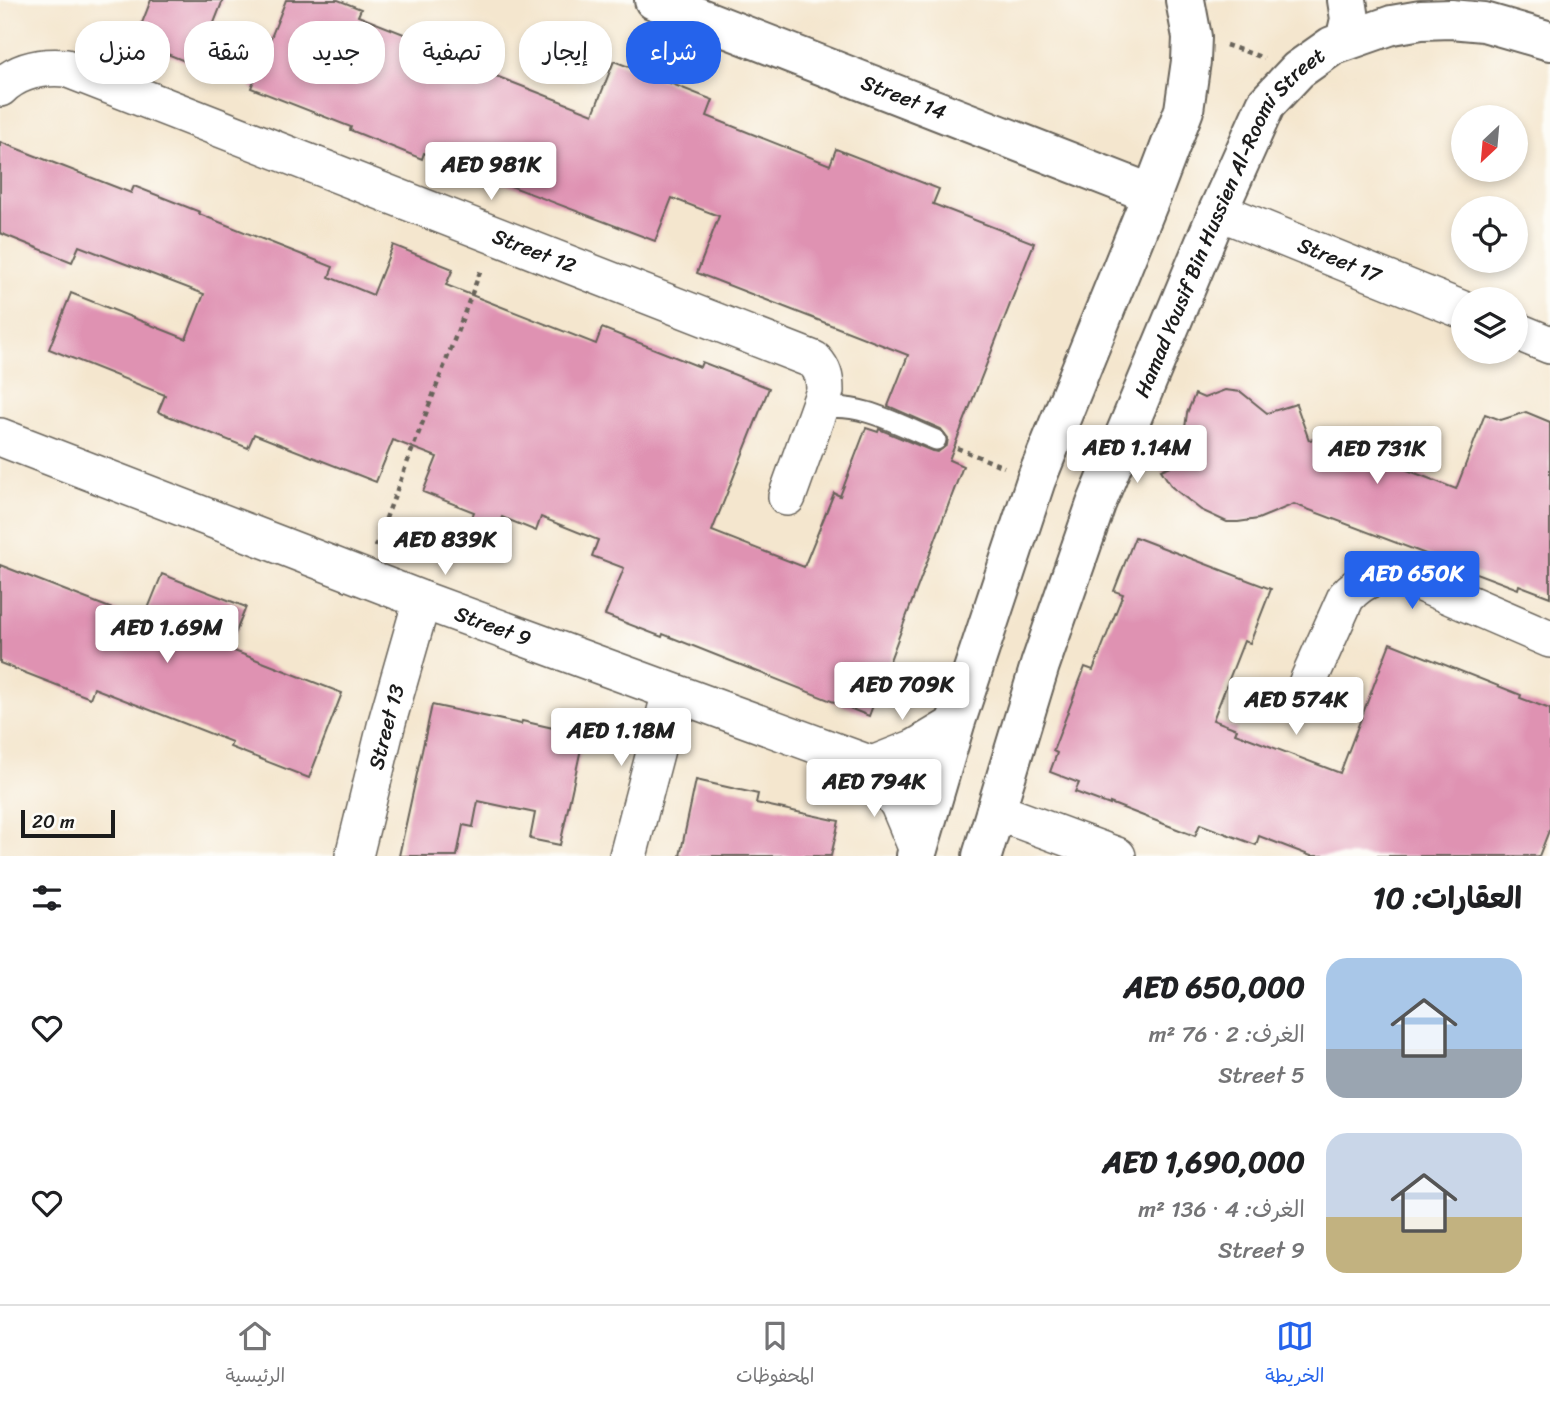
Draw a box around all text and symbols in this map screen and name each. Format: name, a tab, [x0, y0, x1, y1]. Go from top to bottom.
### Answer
chip: منزل	[75, 21, 170, 84]
chip: شقة	[184, 21, 274, 84]
chip: جديد	[288, 21, 385, 84]
chip: تصفية	[399, 21, 505, 84]
chip: إيجار	[519, 21, 612, 84]
chip: شراء	[626, 21, 721, 84]
street label: Hamad Yousif Bin Hussien Al-Roomi Street	[1123, 37, 1333, 404]
street label: Street 14	[856, 63, 952, 131]
north arrow	[1451, 105, 1528, 182]
map controls	[1451, 105, 1528, 364]
pin: AED 981K	[419, 142, 563, 202]
text: AED 981K	[441, 144, 541, 185]
button: locate	[1451, 196, 1528, 273]
street label: Street 12	[487, 217, 582, 284]
street label: Street 17	[1292, 226, 1389, 295]
button: layers	[1451, 287, 1528, 364]
pin: AED 1.14M	[1057, 426, 1217, 485]
pin: AED 731K	[1305, 426, 1449, 486]
text: AED 1.14M	[1083, 427, 1191, 468]
text: AED 731K	[1328, 428, 1426, 469]
pin: AED 839K	[373, 518, 517, 577]
text: AED 839K	[394, 519, 496, 560]
pin: AED 650K	[1340, 552, 1484, 611]
text: AED 650K	[1360, 553, 1464, 594]
street label: Street 9	[449, 595, 537, 658]
pin: AED 1.69M	[87, 606, 247, 665]
text: AED 1.69M	[111, 607, 223, 648]
pin: AED 709K	[830, 662, 974, 722]
text: AED 709K	[850, 664, 954, 705]
pin: AED 574K	[1224, 678, 1368, 737]
street label: Street 13	[357, 679, 416, 774]
text: AED 574K	[1244, 679, 1348, 720]
pin: AED 1.18M	[541, 708, 701, 768]
text: AED 1.18M	[567, 710, 675, 751]
pin: AED 794K	[802, 760, 946, 819]
text: AED 794K	[822, 761, 926, 802]
text: 20 m	[32, 805, 75, 838]
scale bar	[21, 807, 116, 839]
text: العقارات: 10	[1373, 871, 1522, 925]
icon: filters	[28, 879, 66, 917]
text: AED 650,000	[1124, 960, 1305, 1014]
icon: home	[1382, 986, 1466, 1070]
icon: heart	[28, 1009, 66, 1047]
text: الغرف: 2 · 76 m²	[1149, 1014, 1305, 1055]
text: Street 5	[1218, 1055, 1305, 1096]
text: AED 1,690,000	[1103, 1135, 1305, 1189]
icon: home	[1382, 1161, 1466, 1245]
icon: heart	[28, 1184, 66, 1222]
text: الغرف: 4 · 136 m²	[1138, 1189, 1305, 1230]
text: Street 9	[1218, 1230, 1305, 1271]
tab: الرئيسية	[225, 1317, 285, 1392]
tab: المحفوظات	[736, 1317, 814, 1392]
tab: الخريطة	[1265, 1317, 1325, 1392]

